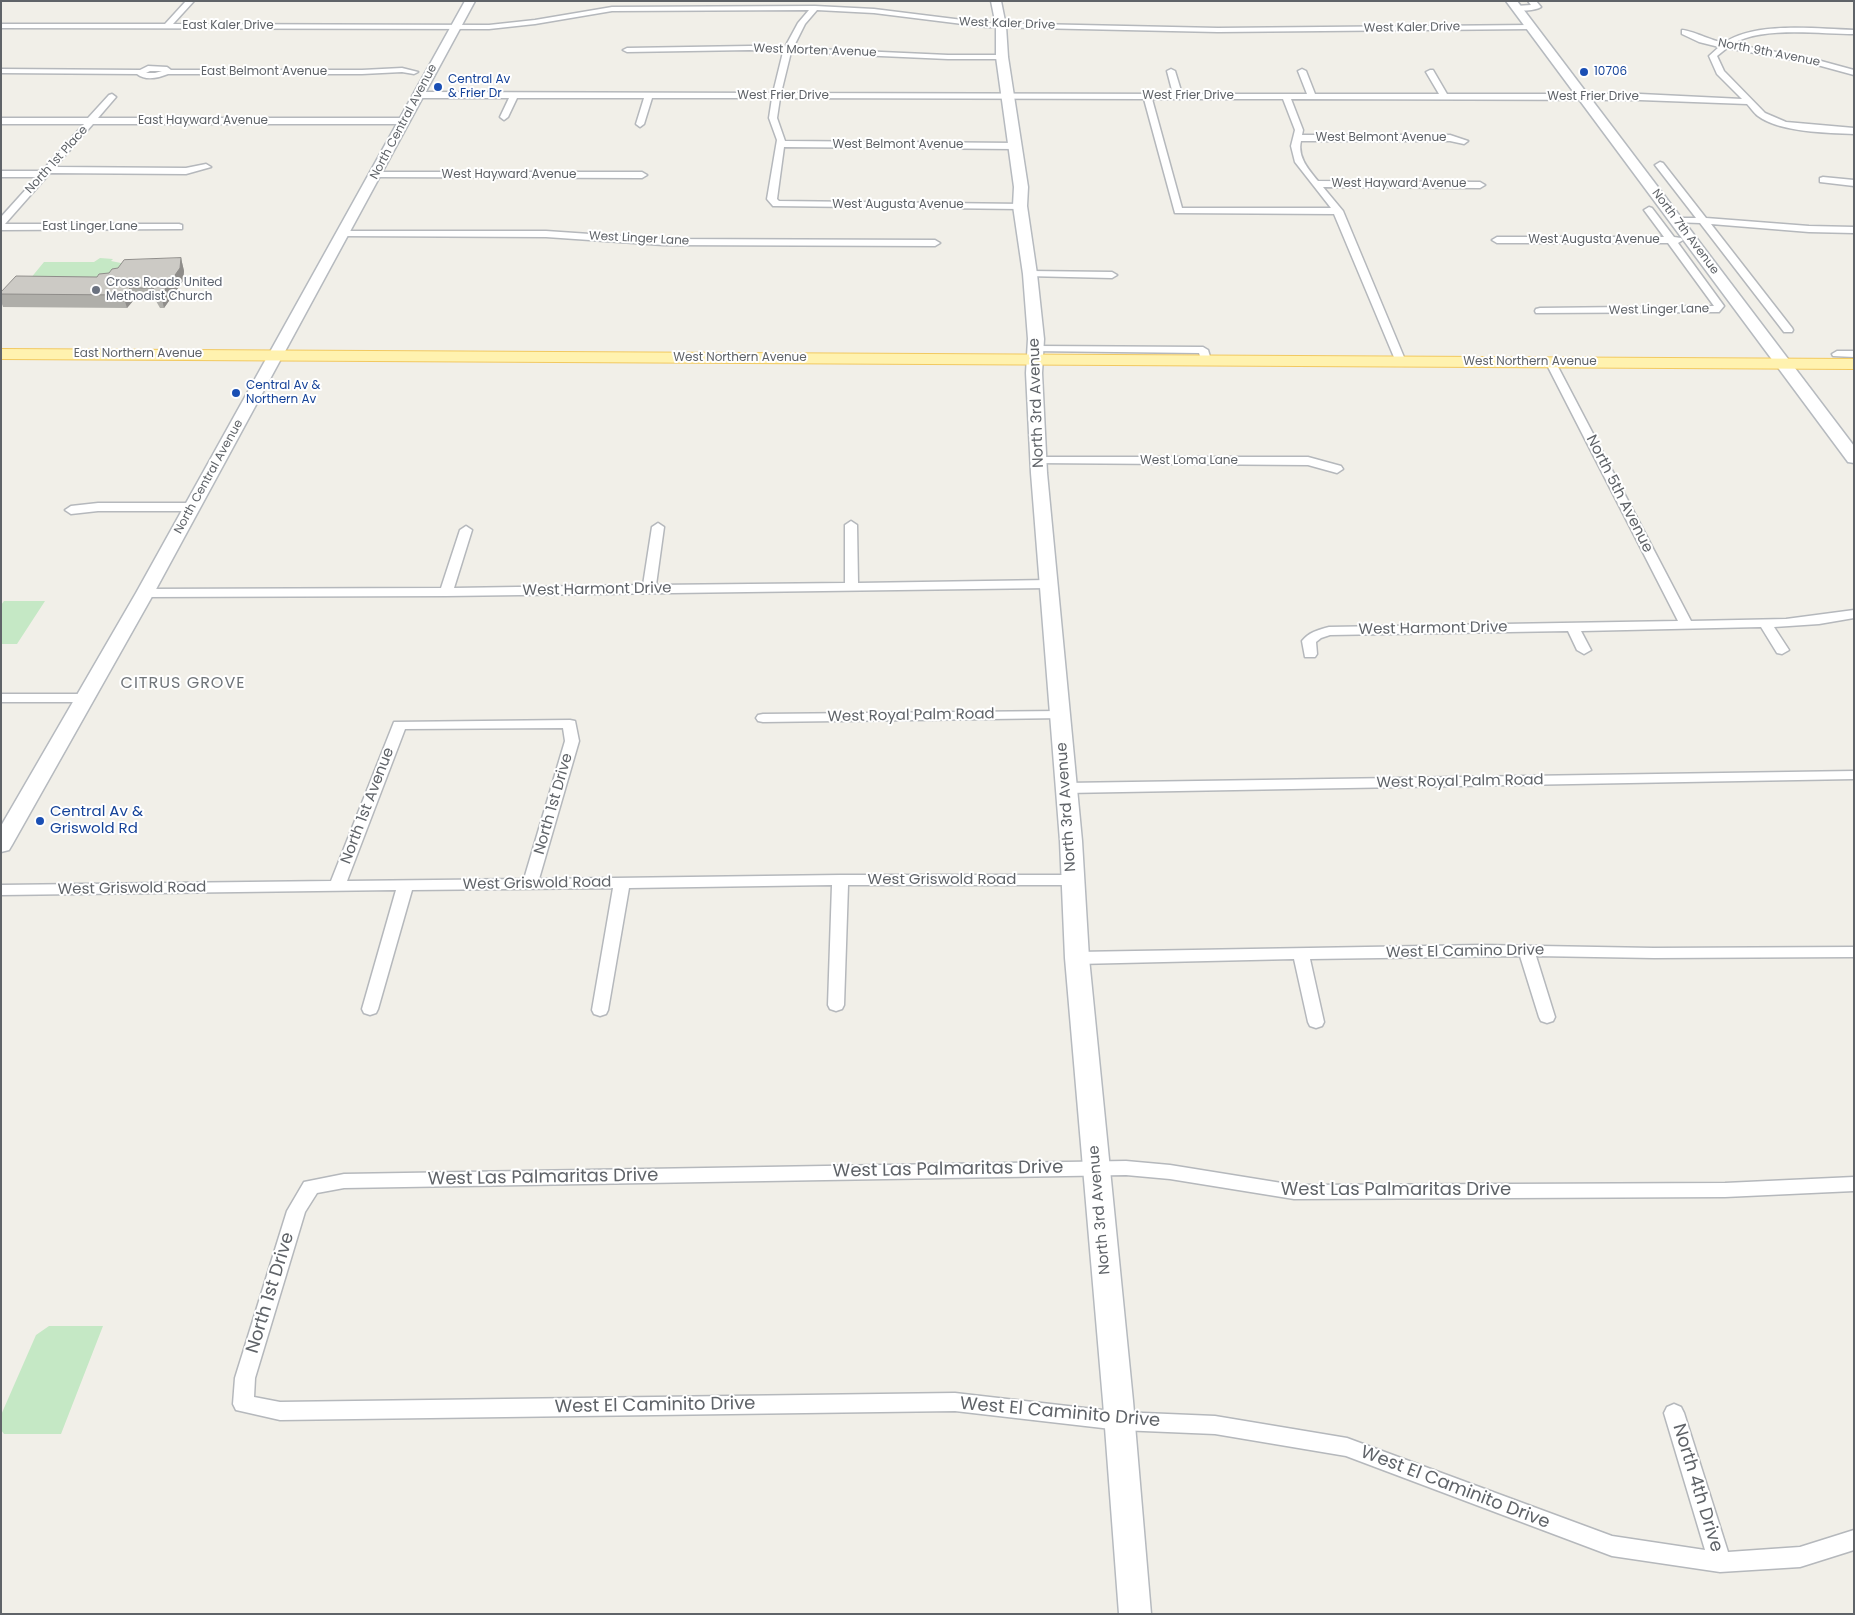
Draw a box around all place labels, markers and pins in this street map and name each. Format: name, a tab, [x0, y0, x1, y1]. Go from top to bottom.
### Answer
place label: 10706	[1594, 65, 1627, 79]
marker: 10706	[1578, 66, 1590, 78]
place label: Central Av & Frier Dr	[448, 73, 510, 101]
marker: Central Av & Frier Dr	[432, 81, 444, 93]
place label: Cross Roads United Methodist Church	[106, 276, 222, 304]
marker: Cross Roads United Methodist Church	[90, 284, 102, 296]
place label: Central Av & Northern Av	[246, 379, 320, 407]
marker: Central Av & Northern Av	[230, 387, 242, 399]
place label: Central Av & Griswold Rd	[50, 803, 143, 838]
marker: Central Av & Griswold Rd	[34, 815, 46, 827]

